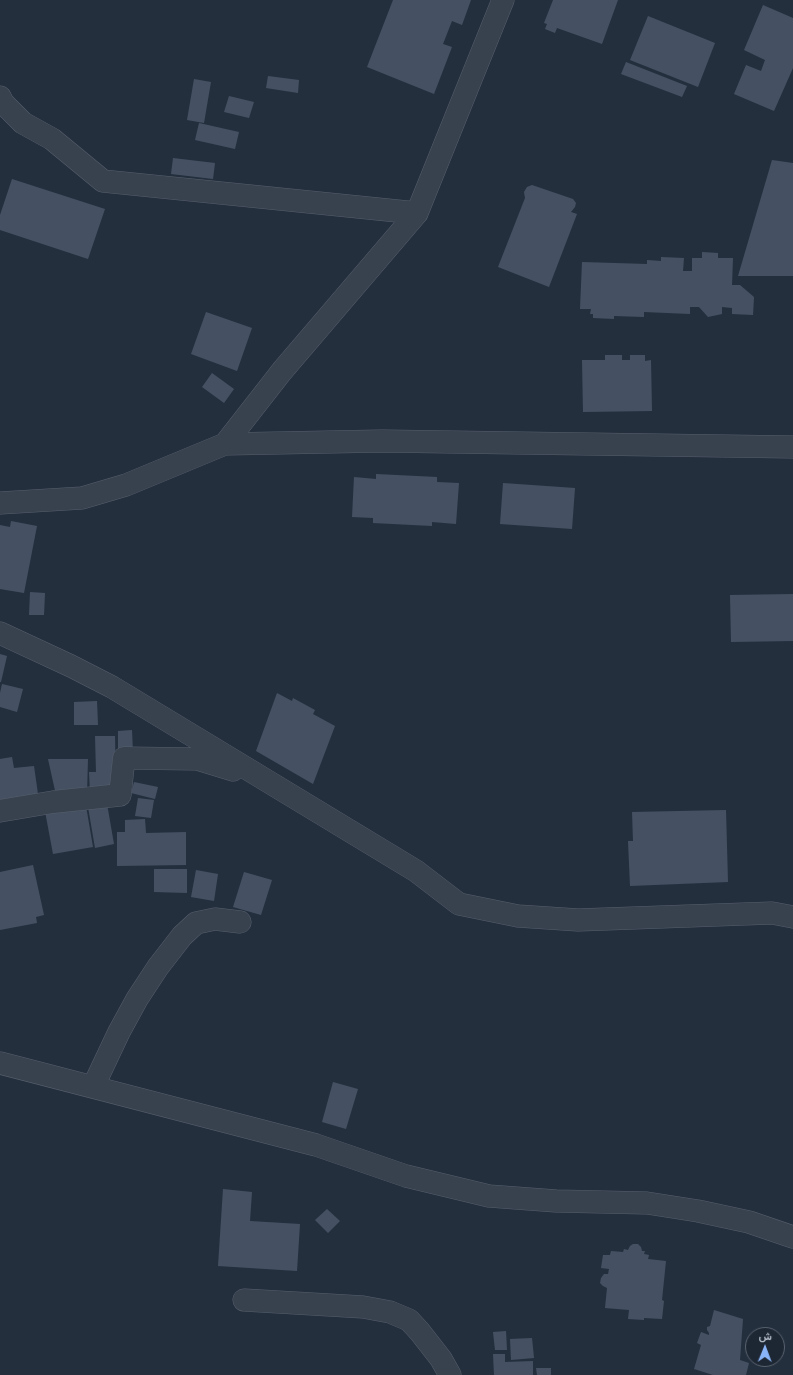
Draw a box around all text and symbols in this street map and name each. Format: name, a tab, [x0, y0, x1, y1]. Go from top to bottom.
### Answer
north arrow	[745, 1327, 785, 1367]
text: ش	[758, 1329, 772, 1343]

